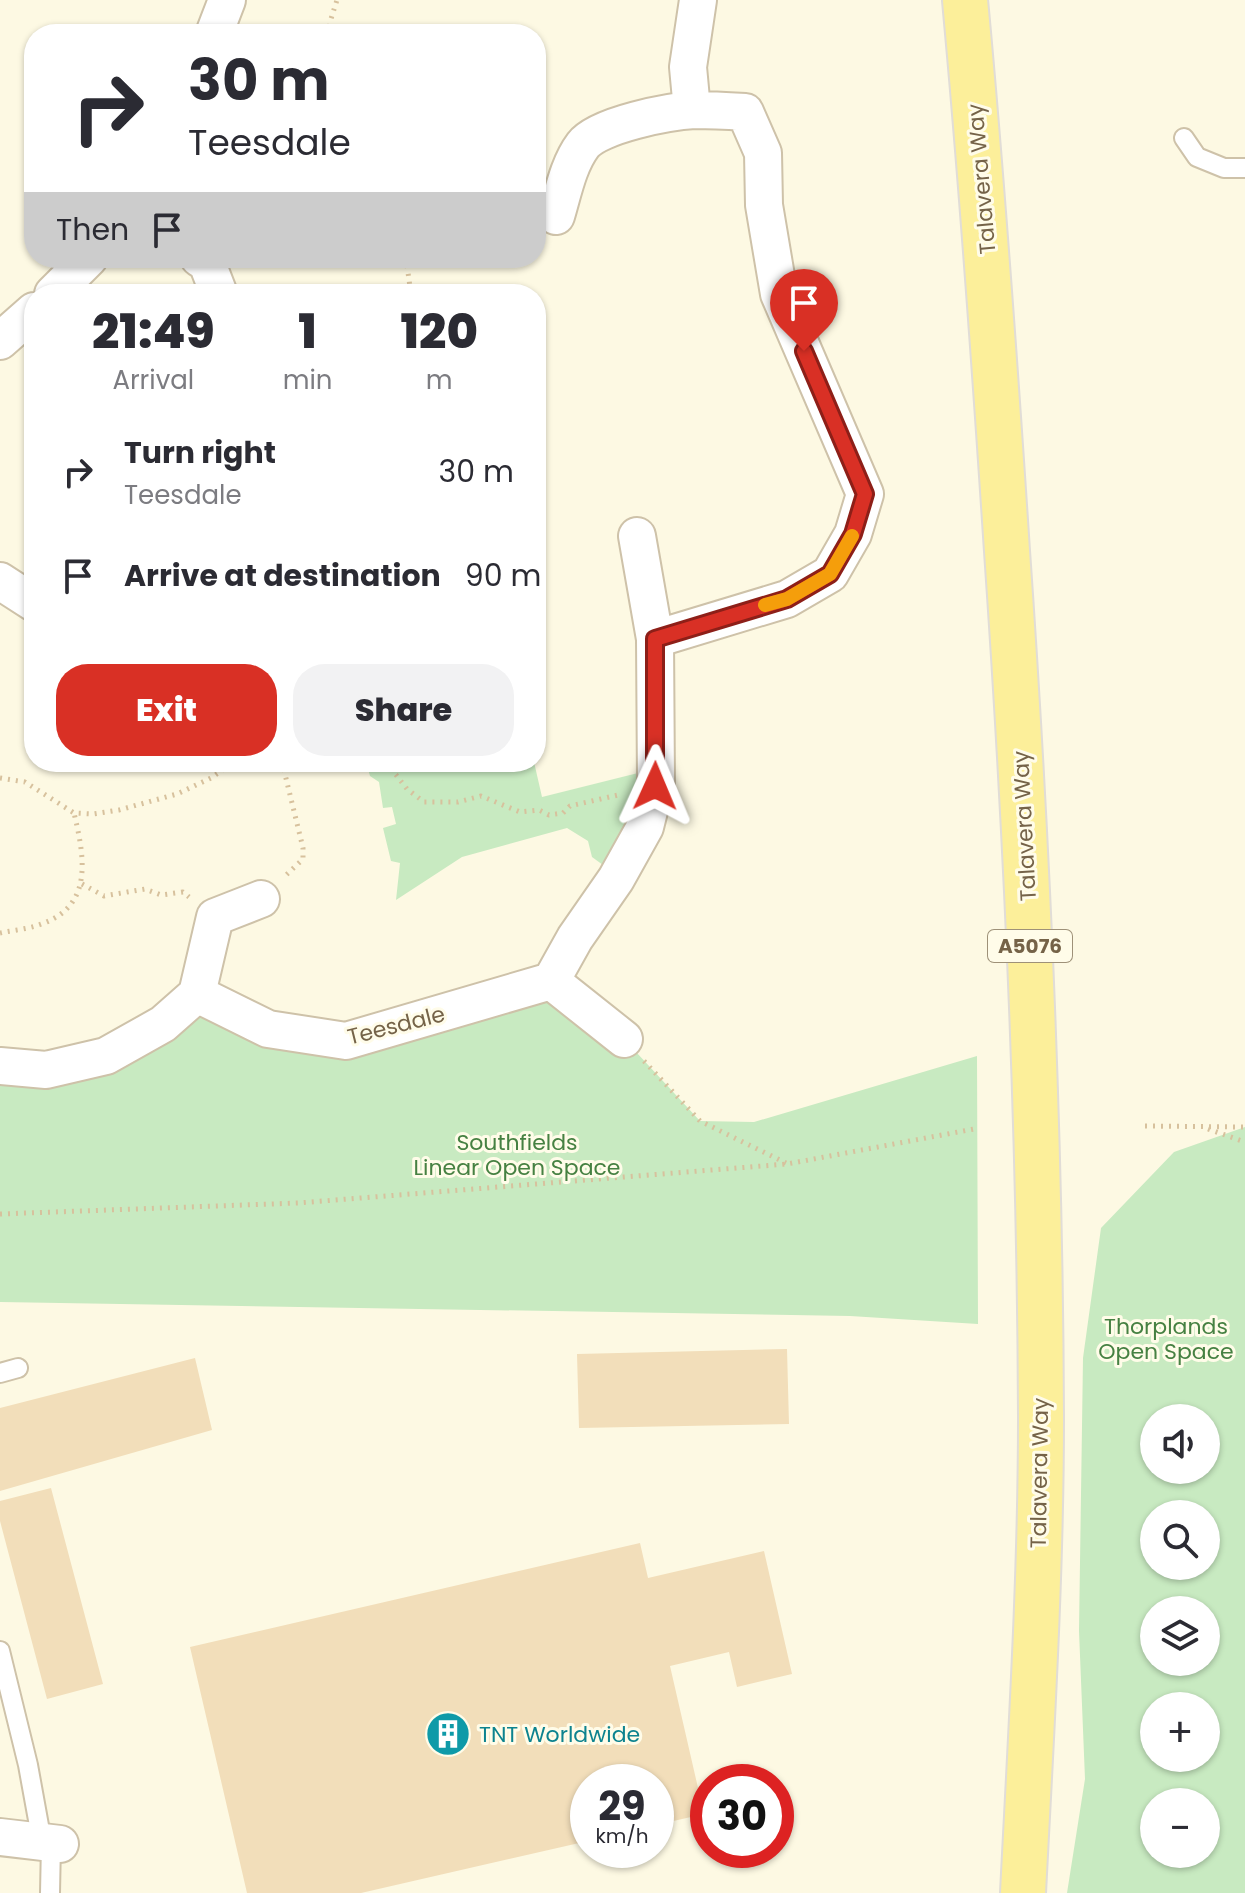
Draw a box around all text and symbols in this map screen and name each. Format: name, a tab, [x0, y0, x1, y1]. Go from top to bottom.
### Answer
text: 30 m	[188, 41, 330, 120]
icon: right	[56, 56, 160, 160]
street label: Talavera Way	[959, 102, 1004, 255]
text: Teesdale	[188, 117, 351, 168]
text: Then	[56, 208, 129, 251]
icon: arrive	[145, 208, 189, 252]
pin	[770, 269, 838, 351]
icon: arrive	[782, 281, 826, 325]
text: 21:49	[92, 298, 215, 365]
text: 1	[298, 298, 317, 365]
text: 120	[401, 298, 478, 365]
text: Arrival	[112, 362, 194, 398]
text: min	[283, 362, 333, 398]
text: m	[426, 362, 453, 398]
text: Turn right	[124, 431, 276, 474]
icon: right	[56, 450, 100, 494]
text: 30 m	[439, 450, 514, 493]
text: Teesdale	[124, 477, 242, 513]
icon: arrive	[56, 554, 100, 598]
text: Arrive at destination	[124, 554, 441, 597]
text: 90 m	[465, 554, 541, 597]
button: Exit	[56, 664, 277, 756]
button: Share	[293, 664, 514, 756]
position arrow	[613, 744, 697, 828]
street label: Talavera Way	[1005, 749, 1044, 902]
road number: A5076	[988, 930, 1072, 962]
street label: Teesdale	[344, 998, 448, 1053]
park label: Southfields Linear Open Space	[414, 1127, 621, 1183]
park label: Thorplands Open Space	[1098, 1311, 1234, 1367]
street label: Talavera Way	[1023, 1397, 1056, 1549]
map controls	[1140, 1404, 1220, 1868]
button: sound	[1140, 1404, 1220, 1484]
button: search	[1140, 1500, 1220, 1580]
button: layers	[1140, 1596, 1220, 1676]
button: +	[1140, 1692, 1220, 1772]
building icon: TNT Worldwide	[424, 1710, 472, 1758]
place label: TNT Worldwide	[479, 1719, 640, 1750]
speed limit sign: 30	[690, 1764, 794, 1868]
text: 29	[598, 1778, 646, 1834]
button: −	[1140, 1788, 1220, 1868]
text: km/h	[595, 1822, 649, 1850]

